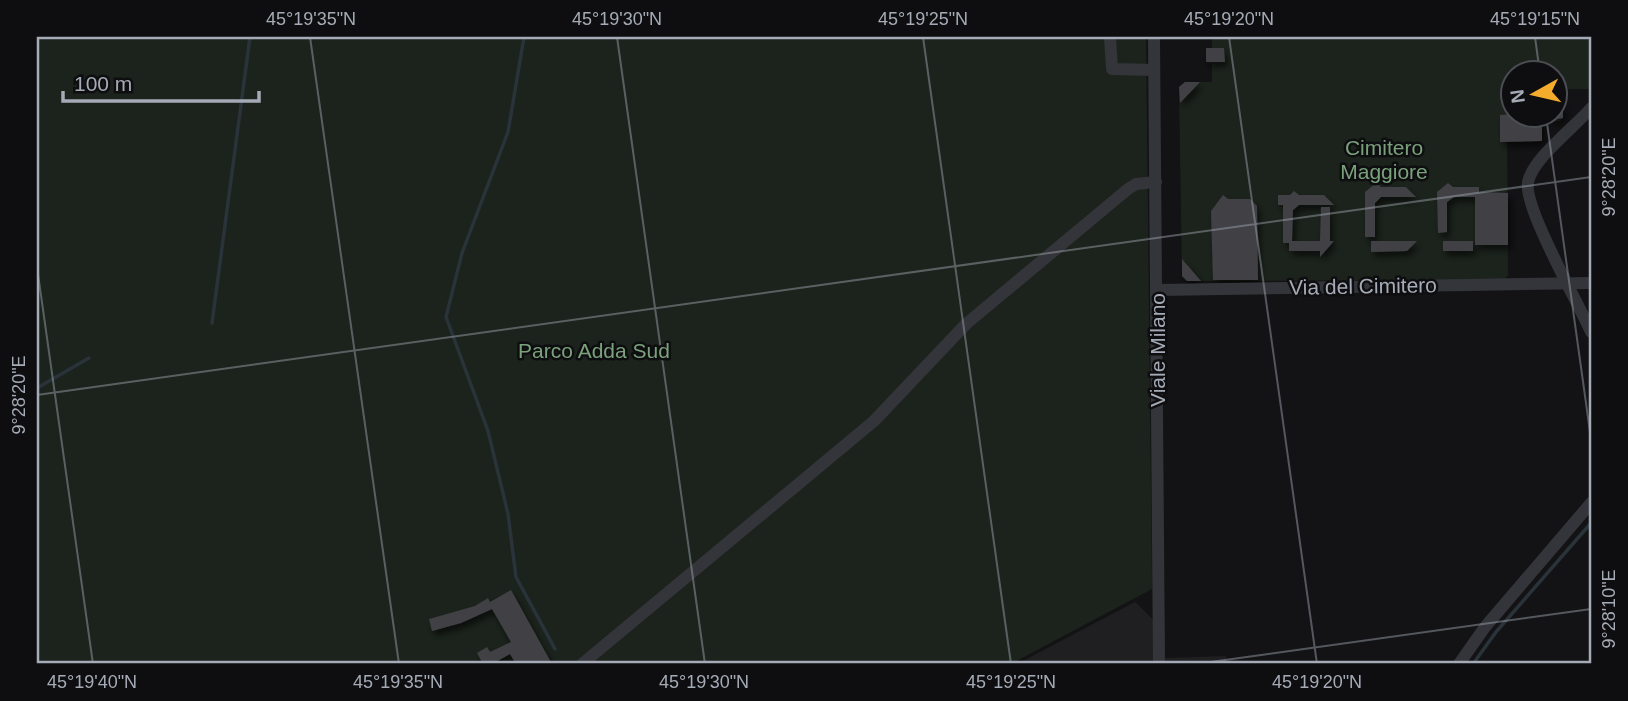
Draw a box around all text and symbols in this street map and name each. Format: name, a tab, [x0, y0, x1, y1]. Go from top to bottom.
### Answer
text: 45°19'35"N	[266, 9, 356, 29]
text: 45°19'30"N	[572, 9, 662, 29]
text: 45°19'25"N	[878, 9, 968, 29]
text: 45°19'20"N	[1184, 9, 1274, 29]
text: 45°19'15"N	[1490, 9, 1580, 29]
scale bar	[63, 60, 259, 104]
north arrow	[1498, 60, 1568, 130]
text: 100 m	[74, 72, 132, 95]
text: N	[1506, 88, 1529, 105]
park label: Cimitero Maggiore	[1340, 136, 1428, 183]
text: 9°28'20"E	[1599, 137, 1619, 217]
street label: Via del Cimitero	[1289, 273, 1437, 299]
street label: Viale Milano	[1146, 293, 1169, 407]
park label: Parco Adda Sud	[518, 339, 670, 362]
text: 9°28'20"E	[9, 355, 29, 435]
text: 9°28'10"E	[1599, 569, 1619, 649]
text: 45°19'40"N	[47, 672, 137, 692]
text: 45°19'35"N	[353, 672, 443, 692]
text: 45°19'30"N	[659, 672, 749, 692]
text: 45°19'25"N	[966, 672, 1056, 692]
text: 45°19'20"N	[1272, 672, 1362, 692]

